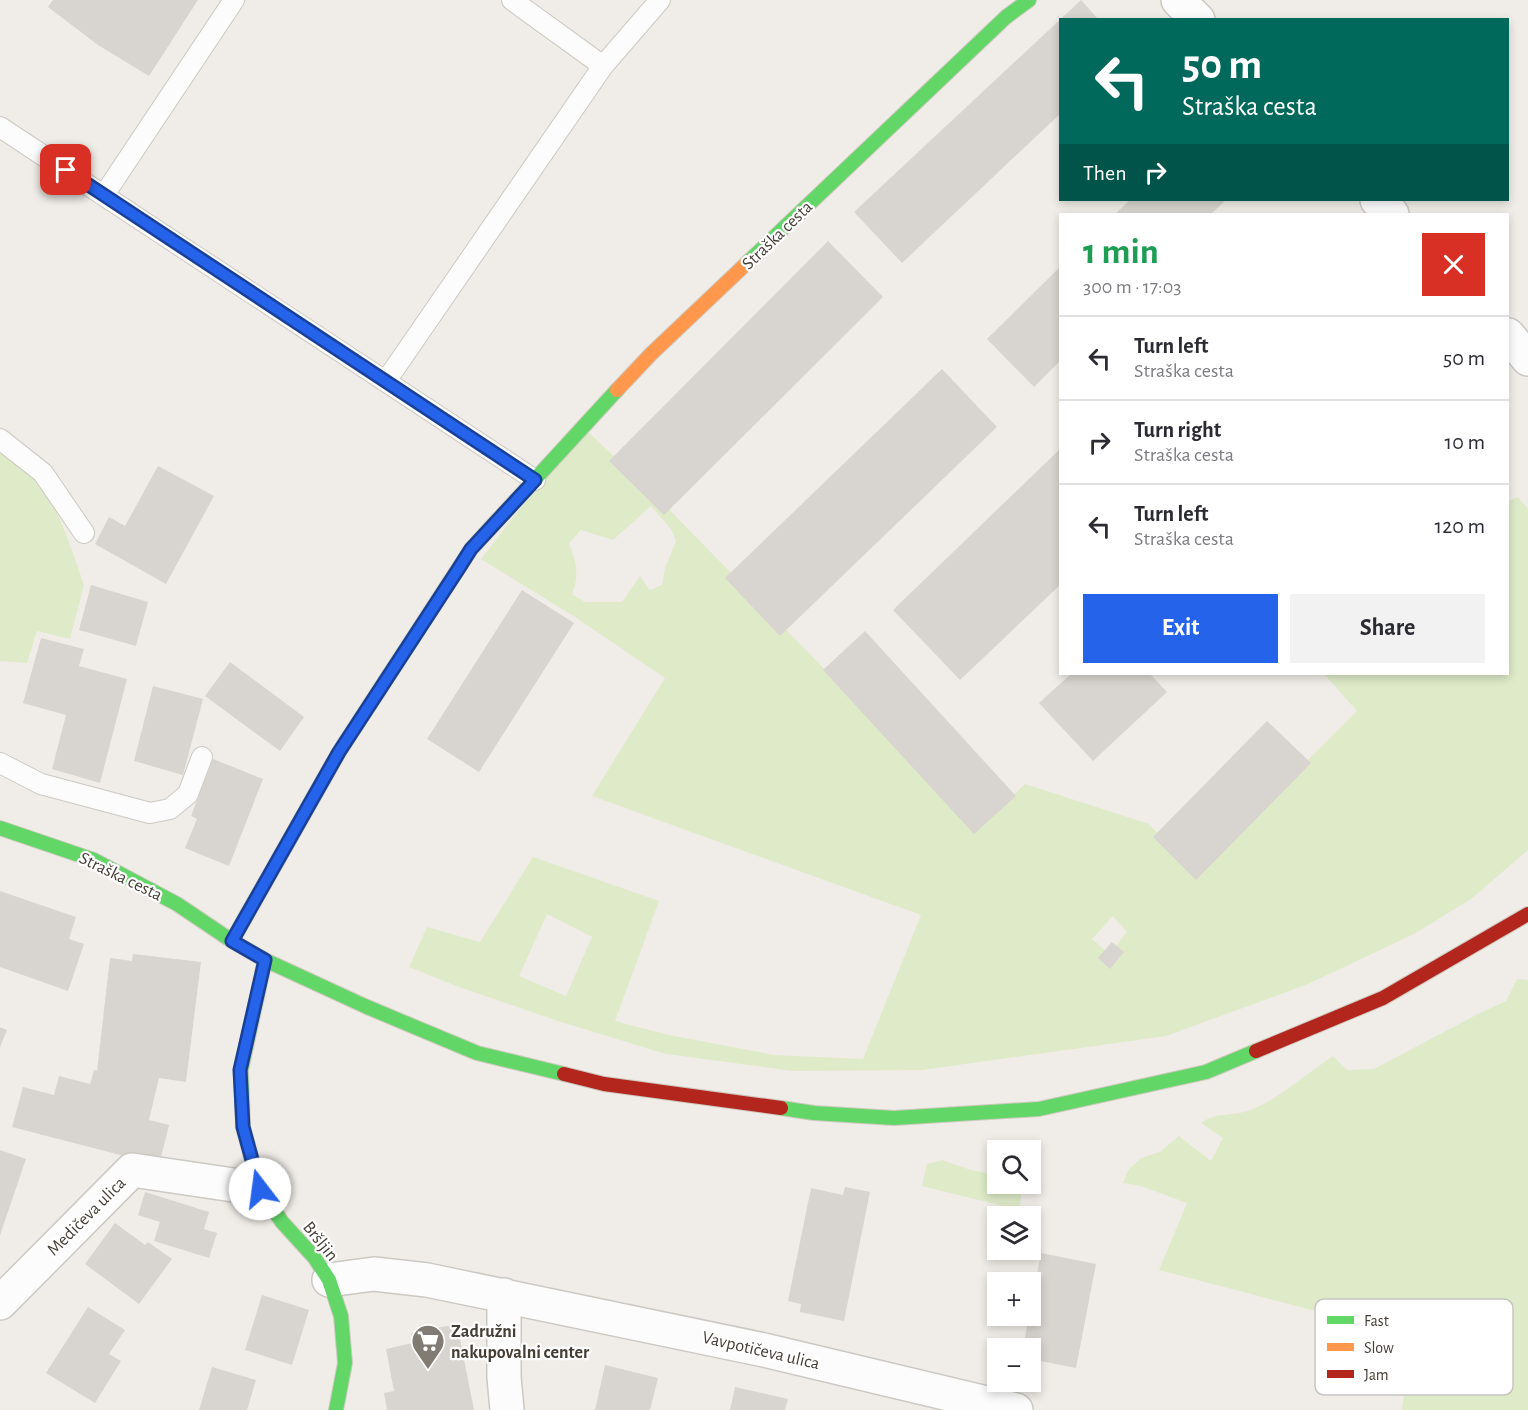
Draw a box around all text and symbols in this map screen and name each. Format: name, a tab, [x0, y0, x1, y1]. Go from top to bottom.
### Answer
icon: left	[1083, 42, 1161, 120]
text: 50 m	[1182, 44, 1262, 86]
text: Straška cesta	[1182, 93, 1317, 120]
pin	[40, 144, 91, 195]
icon: arrive	[49, 153, 82, 186]
icon: right	[1139, 156, 1172, 189]
text: Then	[1083, 162, 1127, 184]
street label: Straška cesta	[739, 198, 816, 273]
button: close	[1422, 233, 1485, 296]
text: 1 min	[1083, 234, 1159, 270]
text: 300 m · 17:03	[1083, 277, 1181, 297]
text: Turn left	[1134, 335, 1208, 357]
icon: left	[1083, 342, 1116, 375]
text: 50 m	[1443, 347, 1485, 369]
text: Straška cesta	[1134, 361, 1234, 381]
text: Turn right	[1134, 419, 1221, 441]
icon: right	[1083, 426, 1116, 459]
text: 10 m	[1445, 431, 1485, 453]
text: Straška cesta	[1134, 445, 1234, 465]
text: Turn left	[1134, 503, 1208, 525]
icon: left	[1083, 510, 1116, 543]
text: 120 m	[1435, 515, 1485, 537]
text: Straška cesta	[1134, 529, 1234, 549]
button: Exit	[1083, 594, 1278, 663]
button: Share	[1290, 594, 1485, 663]
street label: Straška cesta	[76, 849, 165, 905]
map controls	[987, 1140, 1041, 1392]
button: search	[987, 1140, 1041, 1194]
position arrow	[228, 1157, 292, 1221]
street label: Medičeva ulica	[44, 1174, 129, 1259]
button: layers	[987, 1206, 1041, 1260]
street label: Bršljin	[299, 1219, 341, 1265]
button: +	[987, 1272, 1041, 1326]
legend	[1315, 1299, 1513, 1395]
text: Fast	[1364, 1313, 1389, 1329]
supermarket icon: Zadružni nakupovalni center	[410, 1323, 446, 1370]
place label: Zadružni nakupovalni center	[451, 1323, 590, 1362]
street label: Vavpotičeva ulica	[700, 1329, 821, 1373]
button: −	[987, 1338, 1041, 1392]
text: Slow	[1364, 1340, 1394, 1356]
text: Jam	[1364, 1367, 1389, 1383]

